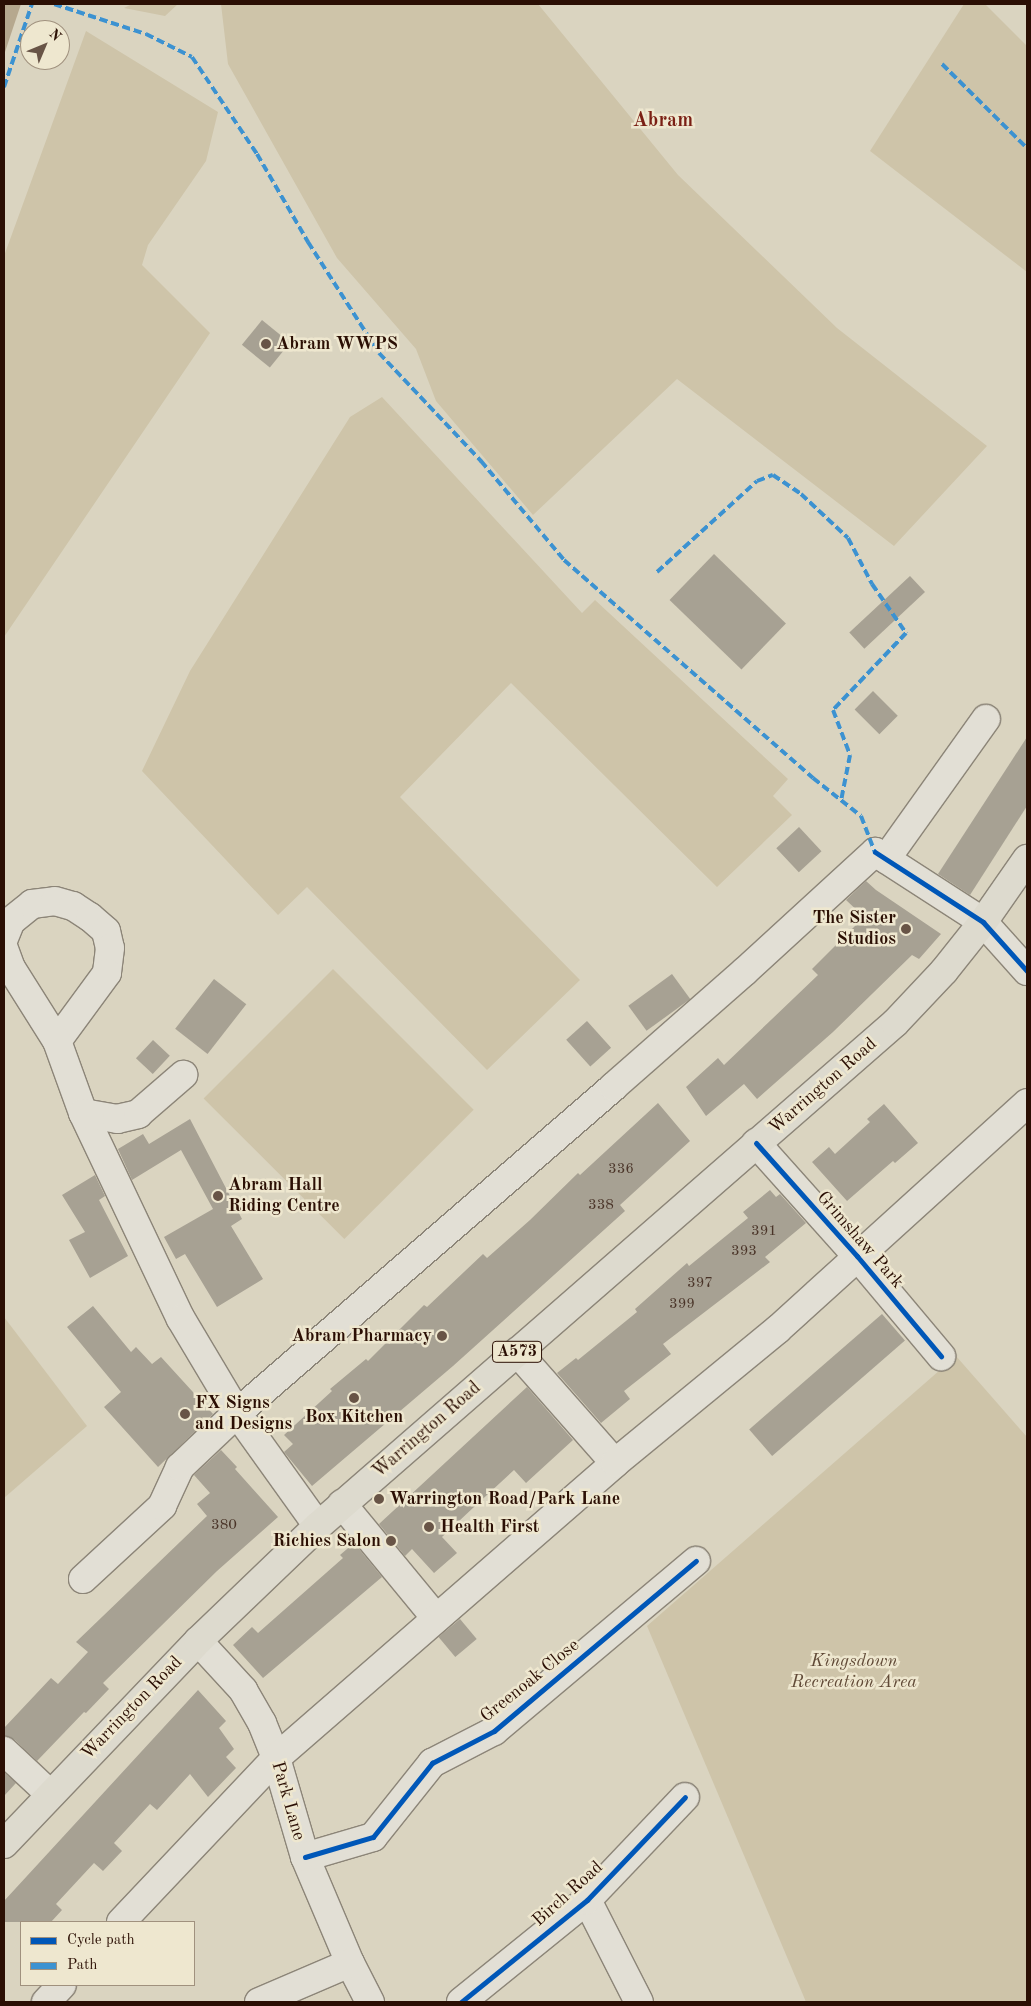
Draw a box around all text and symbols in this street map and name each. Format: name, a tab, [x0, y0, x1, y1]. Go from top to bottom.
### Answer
north arrow	[20, 20, 70, 70]
text: N	[46, 26, 64, 44]
district label: Abram	[633, 109, 693, 133]
place label: Abram WWPS	[276, 333, 398, 355]
marker: Abram WWPS	[260, 338, 272, 350]
place label: The Sister Studios	[812, 908, 896, 951]
marker: The Sister Studios	[900, 923, 912, 935]
street label: Warrington Road	[765, 1033, 881, 1139]
house number: 336	[608, 1161, 634, 1179]
place label: Abram Hall Riding Centre	[228, 1175, 340, 1218]
street label: Grimshaw Park	[812, 1187, 908, 1293]
marker: Abram Hall Riding Centre	[212, 1190, 224, 1202]
house number: 338	[588, 1197, 614, 1215]
house number: 391	[751, 1223, 777, 1241]
house number: 393	[731, 1243, 757, 1261]
house number: 397	[687, 1275, 713, 1293]
house number: 399	[669, 1296, 695, 1314]
place label: Abram Pharmacy	[291, 1325, 432, 1347]
marker: Abram Pharmacy	[436, 1330, 448, 1342]
road number: A573	[492, 1338, 542, 1365]
street label: Warrington Road	[369, 1377, 485, 1483]
marker: Box Kitchen	[348, 1392, 360, 1404]
place label: FX Signs and Designs	[195, 1393, 292, 1436]
place label: Box Kitchen	[305, 1406, 403, 1428]
marker: FX Signs and Designs	[179, 1408, 191, 1420]
place label: Warrington Road/Park Lane	[389, 1488, 620, 1510]
marker: Warrington Road/Park Lane	[373, 1493, 385, 1505]
place label: Health First	[440, 1516, 539, 1538]
house number: 380	[211, 1517, 237, 1535]
marker: Health First	[422, 1520, 436, 1534]
place label: Richies Salon	[272, 1530, 381, 1552]
marker: Richies Salon	[385, 1535, 397, 1547]
street label: Greenoak Close	[476, 1635, 584, 1727]
park label: Kingsdown Recreation Area	[791, 1651, 917, 1694]
street label: Warrington Road	[77, 1652, 187, 1764]
street label: Park Lane	[266, 1759, 310, 1843]
street label: Birch Road	[528, 1857, 608, 1931]
legend	[20, 1921, 195, 1986]
text: Cycle path	[67, 1933, 135, 1948]
text: Path	[67, 1958, 97, 1973]

